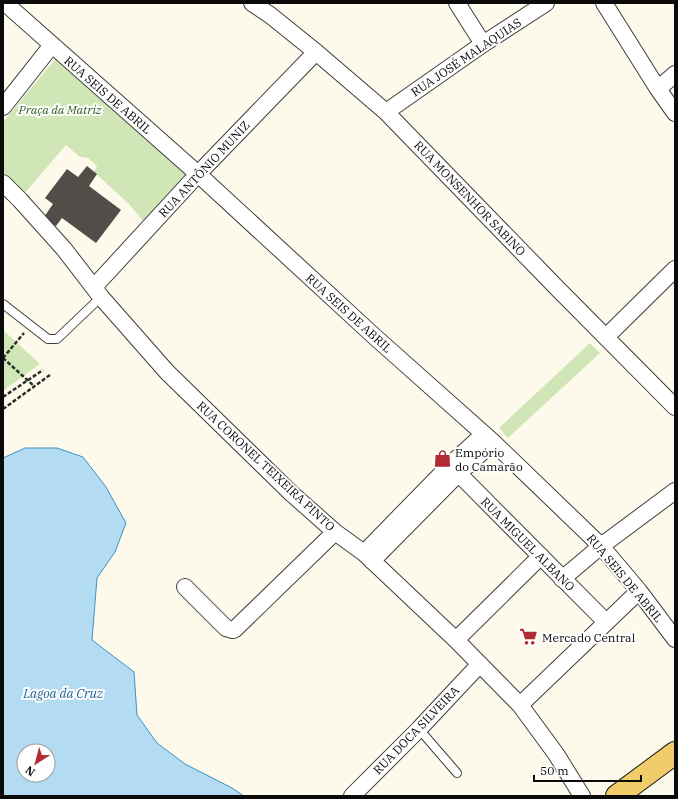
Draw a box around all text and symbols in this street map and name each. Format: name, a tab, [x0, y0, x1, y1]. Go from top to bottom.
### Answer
street label: RUA JOSÉ MALAQUIAS	[408, 14, 524, 100]
street label: RUA SEIS DE ABRIL	[61, 53, 155, 137]
park label: Praça da Matriz	[18, 102, 102, 117]
street label: RUA ANTÔNIO MUNIZ	[155, 118, 253, 220]
street label: RUA MONSENHOR SABINO	[411, 137, 529, 259]
street label: RUA SEIS DE ABRIL	[303, 270, 395, 356]
street label: RUA CORONEL TEIXEIRA PINTO	[194, 398, 338, 534]
place label: Empório do Camarão	[455, 445, 523, 474]
shop icon: Empório do Camarão	[432, 449, 452, 469]
street label: RUA MIGUEL ALBANO	[478, 494, 578, 594]
street label: RUA SEIS DE ABRIL	[584, 531, 666, 625]
supermarket icon: Mercado Central	[519, 627, 539, 647]
place label: Mercado Central	[542, 630, 636, 645]
street label: RUA DOCA SILVEIRA	[370, 682, 463, 777]
water label: Lagoa da Cruz	[22, 685, 103, 702]
north arrow	[16, 743, 56, 783]
scale bar	[534, 757, 641, 783]
text: N	[22, 763, 38, 779]
text: 50 m	[540, 763, 569, 778]

